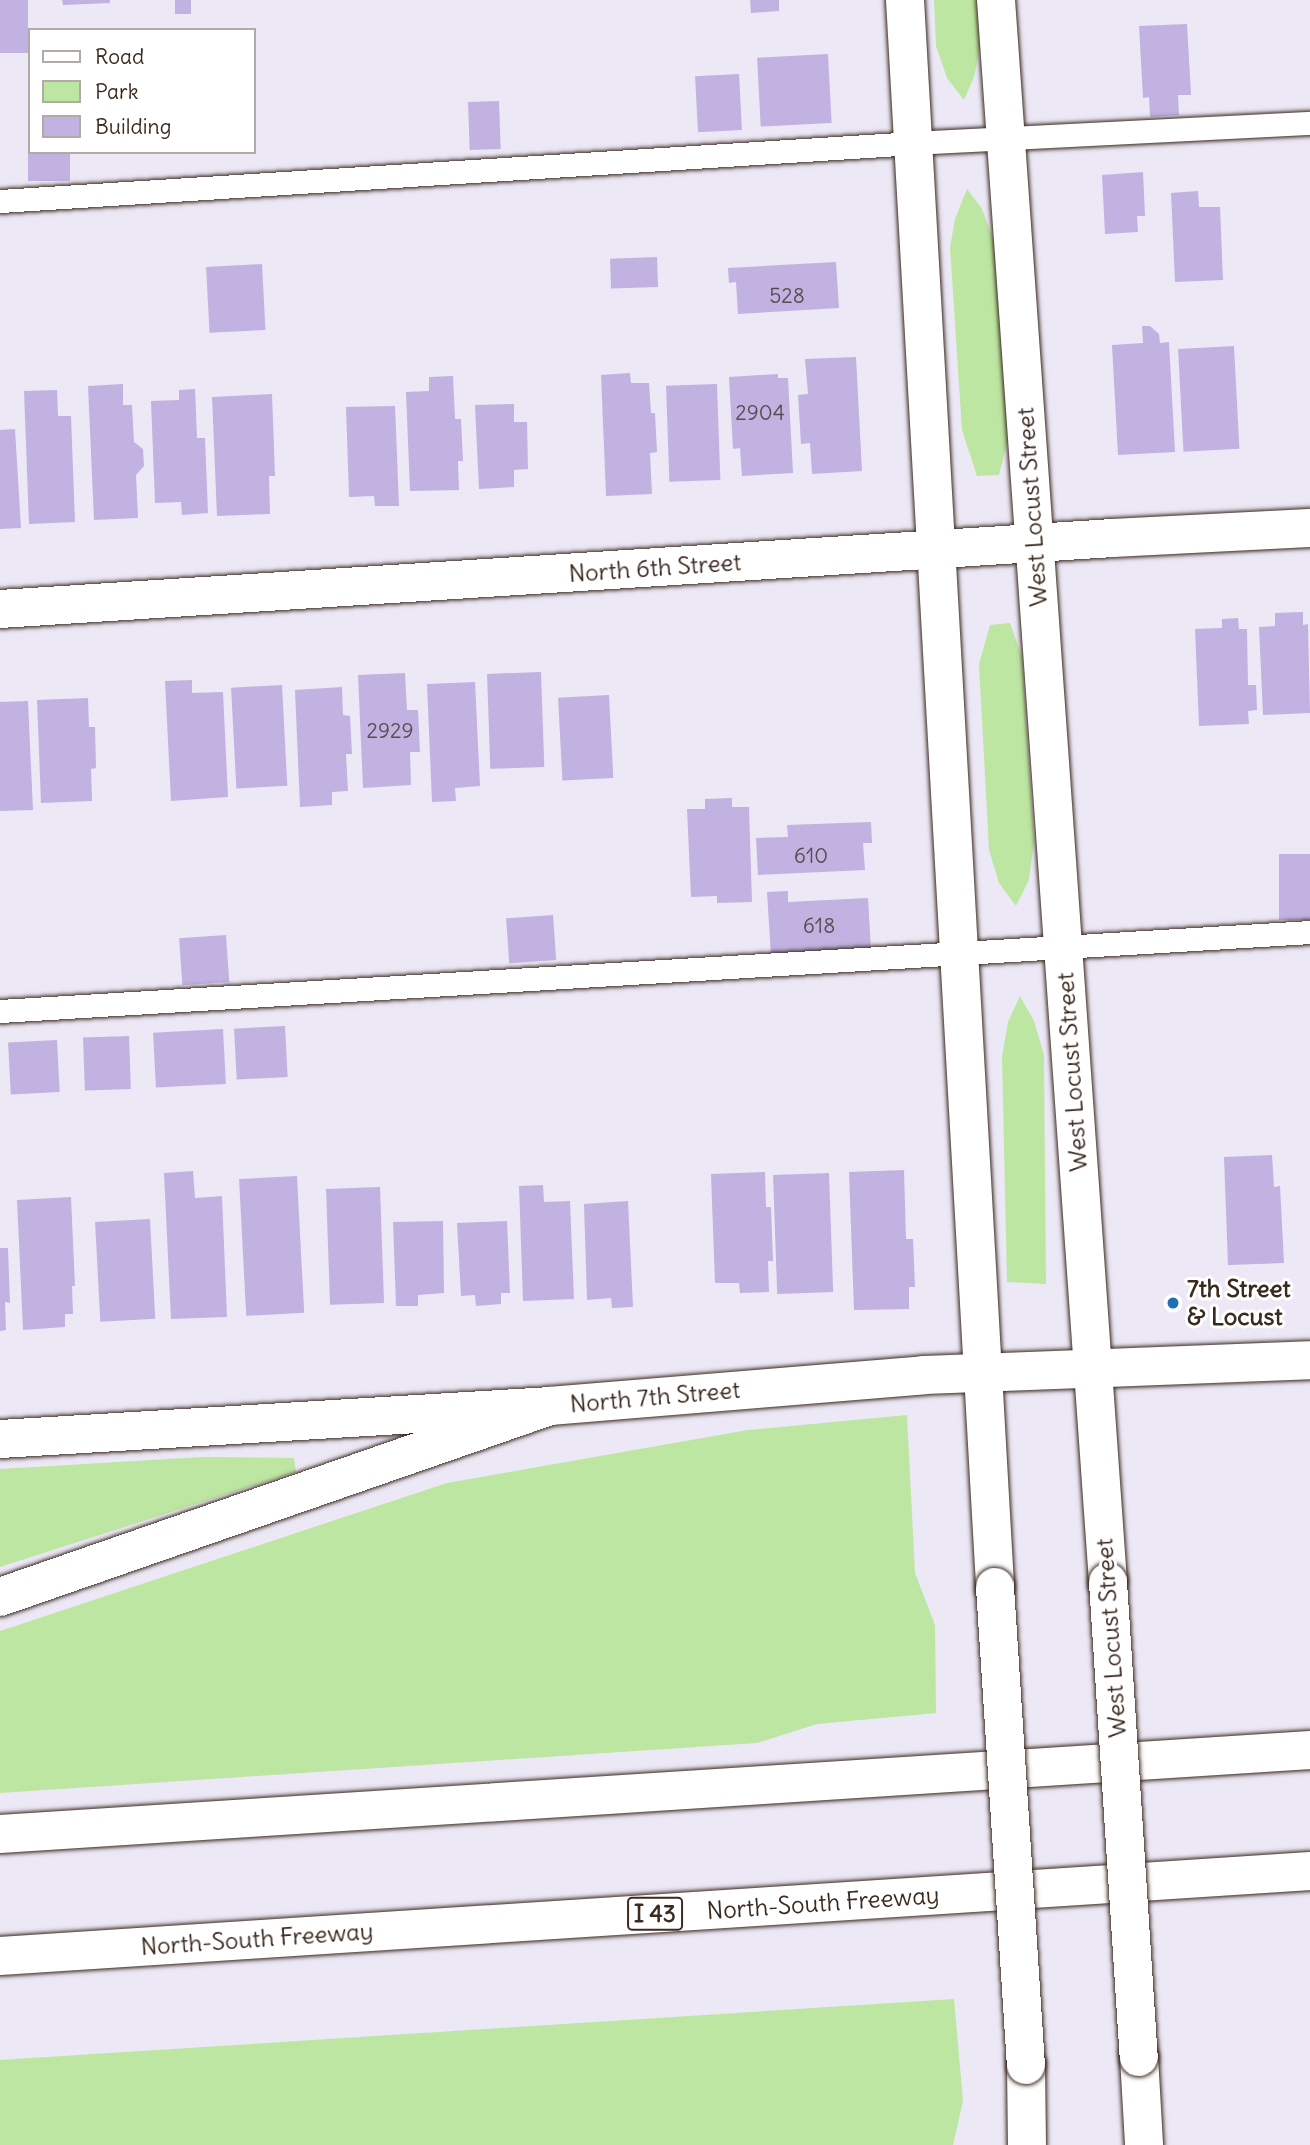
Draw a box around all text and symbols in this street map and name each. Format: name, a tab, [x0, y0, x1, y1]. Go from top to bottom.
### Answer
legend	[28, 28, 256, 154]
text: Road	[95, 43, 144, 70]
text: Park	[95, 78, 138, 105]
text: Building	[95, 113, 171, 140]
house number: 528	[769, 283, 805, 309]
house number: 2904	[735, 400, 785, 426]
street label: West Locust Street	[1011, 406, 1053, 608]
street label: North 6th Street	[568, 548, 742, 588]
house number: 2929	[366, 718, 414, 744]
house number: 610	[794, 843, 828, 869]
house number: 618	[803, 913, 835, 939]
street label: West Locust Street	[1051, 971, 1093, 1173]
place label: 7th Street & Locust	[1187, 1275, 1290, 1331]
marker: 7th Street & Locust	[1165, 1295, 1181, 1311]
street label: North 7th Street	[569, 1375, 741, 1419]
street label: West Locust Street	[1090, 1537, 1132, 1739]
street label: North-South Freeway	[706, 1881, 940, 1925]
road number: I 43	[627, 1895, 683, 1934]
street label: North-South Freeway	[140, 1917, 374, 1961]

